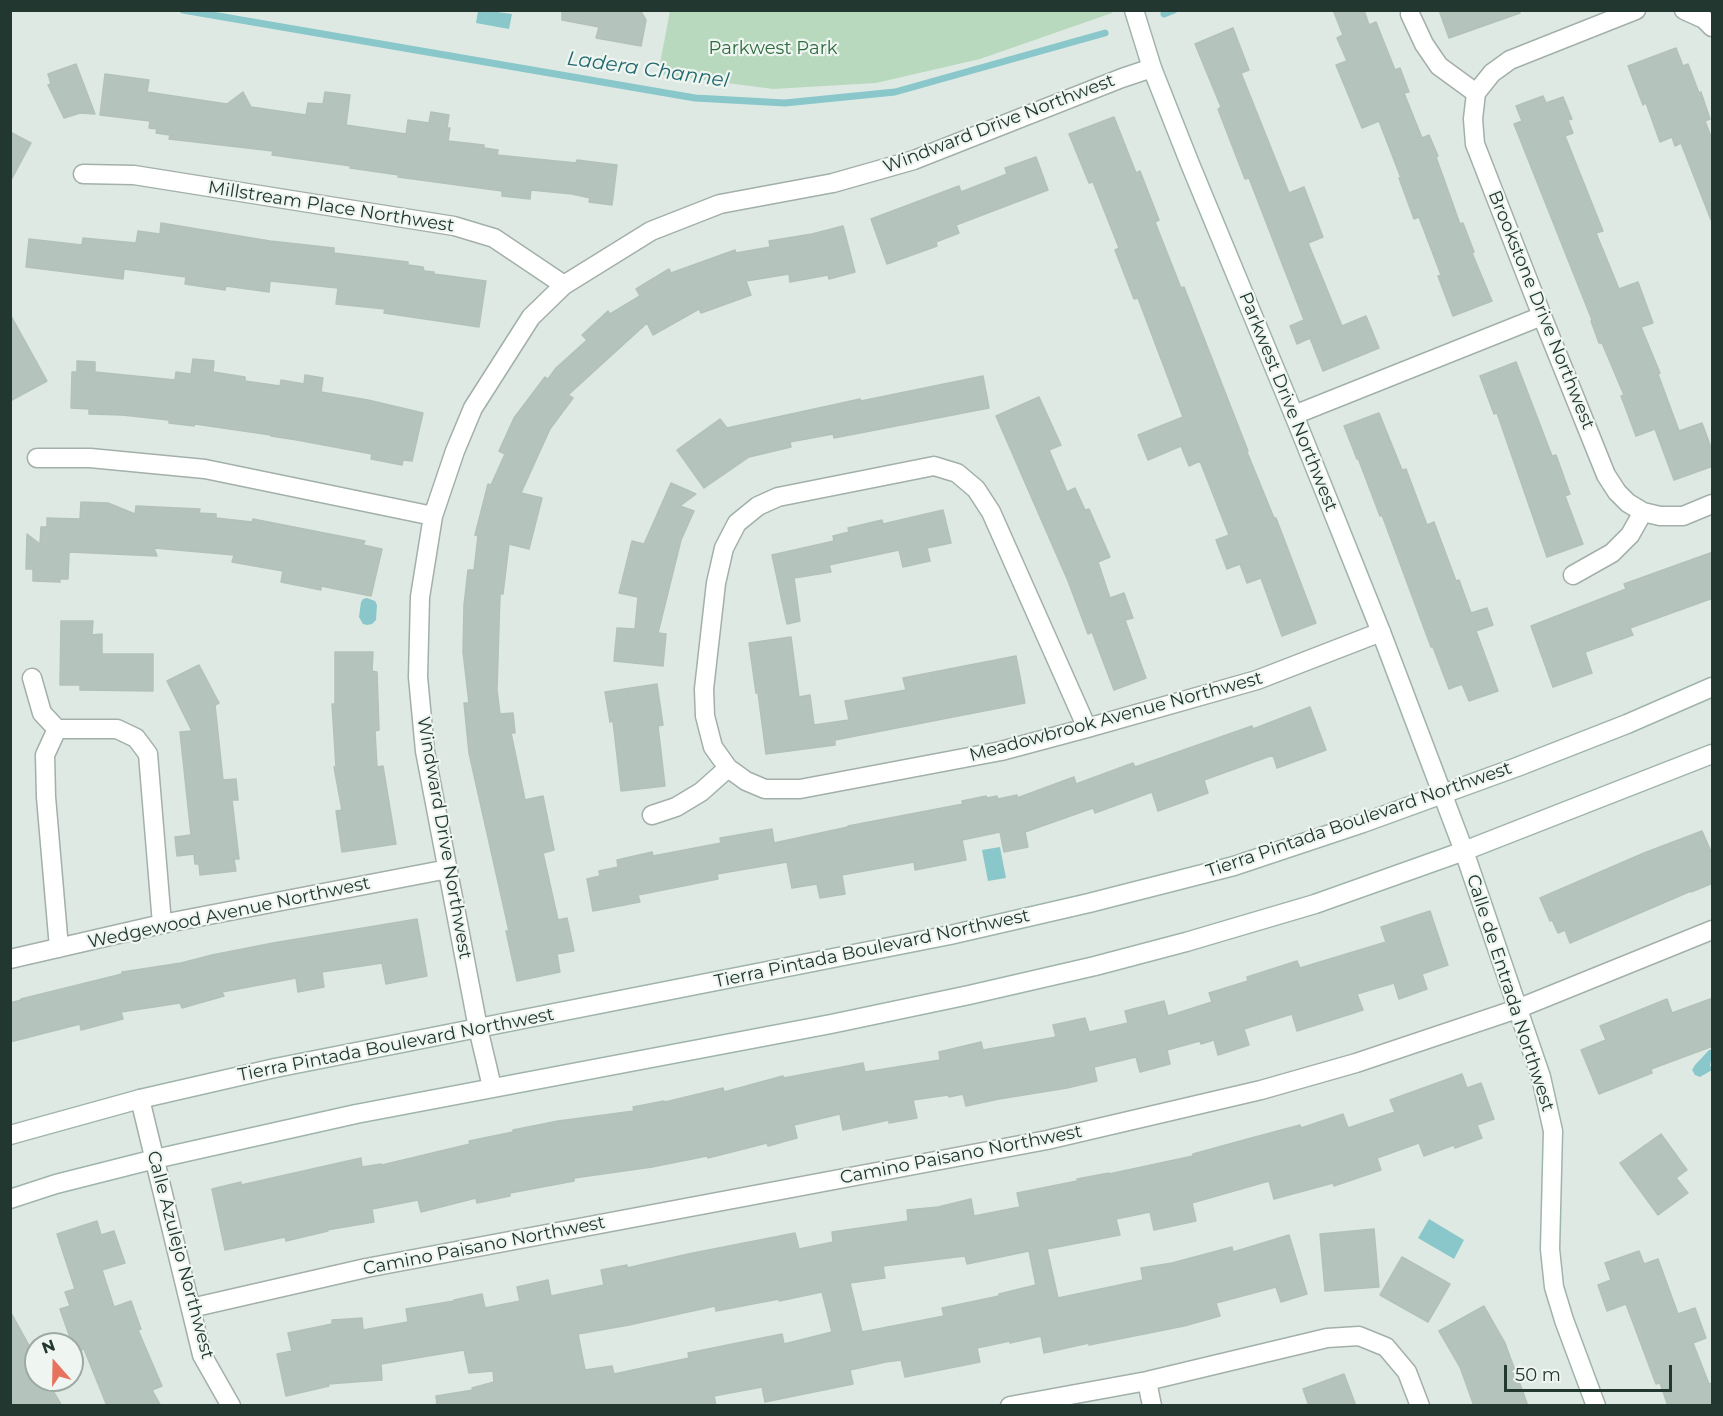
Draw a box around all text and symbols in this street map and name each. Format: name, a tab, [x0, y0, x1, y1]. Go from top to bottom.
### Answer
park label: Parkwest Park	[709, 38, 837, 60]
water label: Ladera Channel	[565, 47, 731, 93]
street label: Windward Drive Northwest	[880, 70, 1118, 178]
street label: Millstream Place Northwest	[206, 177, 456, 237]
street label: Brookstone Drive Northwest	[1483, 188, 1599, 432]
street label: Parkwest Drive Northwest	[1234, 289, 1342, 515]
street label: Meadowbrook Avenue Northwest	[967, 667, 1265, 767]
street label: Windward Drive Northwest	[412, 715, 476, 961]
street label: Tierra Pintada Boulevard Northwest	[1203, 757, 1515, 883]
street label: Wedgewood Avenue Northwest	[86, 872, 372, 954]
street label: Calle de Entrada Northwest	[1461, 872, 1559, 1114]
street label: Tierra Pintada Boulevard Northwest	[712, 905, 1032, 993]
street label: Tierra Pintada Boulevard Northwest	[236, 1004, 556, 1086]
street label: Camino Paisano Northwest	[838, 1121, 1084, 1189]
street label: Calle Azulejo Northwest	[142, 1149, 218, 1361]
street label: Camino Paisano Northwest	[361, 1212, 607, 1280]
north arrow	[24, 1332, 84, 1392]
text: N	[39, 1335, 58, 1358]
scale bar	[1507, 1353, 1675, 1391]
text: 50 m	[1515, 1364, 1561, 1386]

